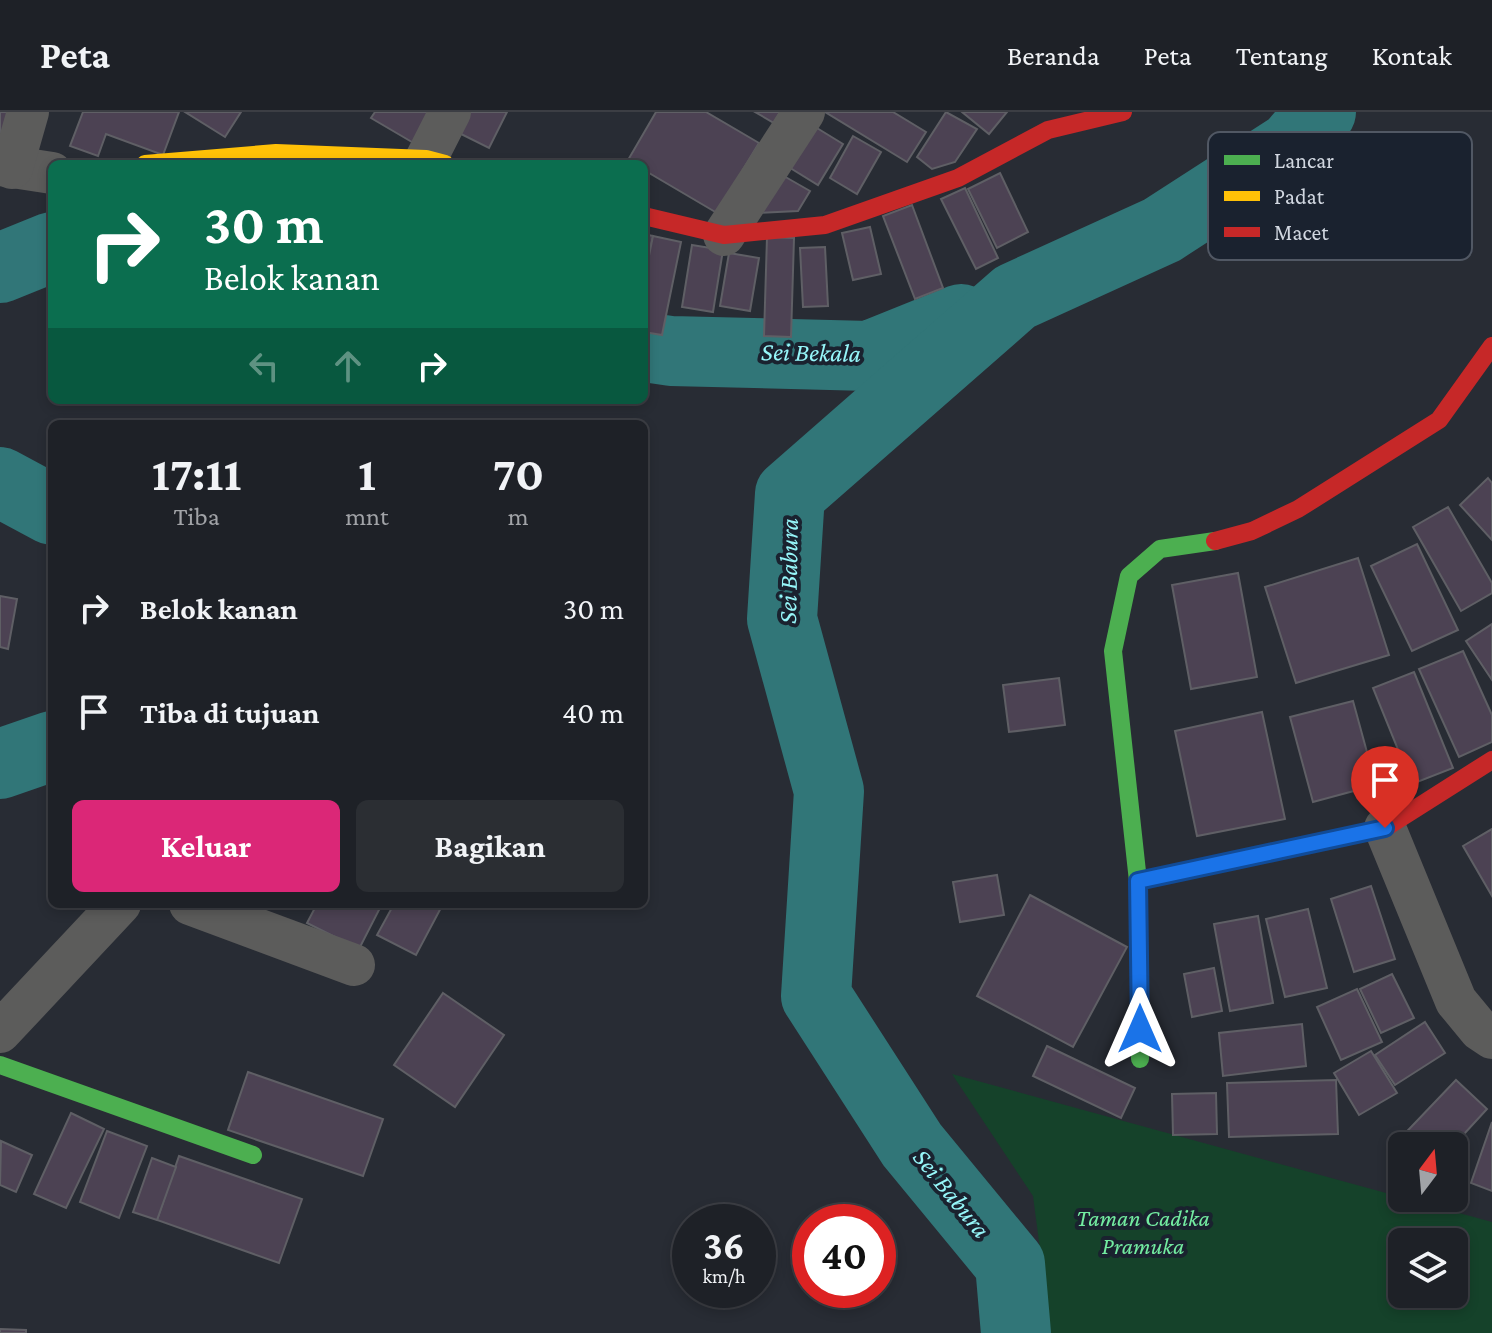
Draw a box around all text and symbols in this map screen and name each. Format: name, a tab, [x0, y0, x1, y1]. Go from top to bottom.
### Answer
text: Peta	[40, 34, 110, 76]
text: Beranda	[1007, 40, 1100, 71]
text: Peta	[1144, 40, 1192, 71]
text: Tentang	[1236, 40, 1328, 71]
text: Kontak	[1372, 40, 1452, 71]
legend	[1208, 132, 1472, 260]
text: Lancar	[1274, 148, 1334, 173]
text: Padat	[1274, 184, 1325, 209]
icon: right	[72, 192, 176, 296]
text: 30 m	[204, 193, 324, 255]
text: Macet	[1274, 220, 1329, 245]
text: Belok kanan	[204, 258, 380, 298]
water label: Sei Bekala	[761, 337, 861, 368]
icon: left	[242, 344, 286, 388]
icon: ahead	[326, 344, 370, 388]
icon: right	[410, 344, 454, 388]
text: 17:11	[152, 447, 241, 500]
text: 1	[358, 447, 376, 500]
text: 70	[492, 447, 544, 500]
text: Tiba	[173, 502, 220, 531]
text: mnt	[345, 502, 389, 531]
text: m	[508, 502, 529, 531]
water label: Sei Babura	[773, 518, 804, 624]
icon: right	[72, 586, 116, 630]
text: Belok kanan	[140, 592, 298, 625]
text: 30 m	[563, 592, 624, 625]
icon: arrive	[72, 690, 116, 734]
text: Tiba di tujuan	[140, 696, 319, 729]
text: 40 m	[562, 696, 624, 729]
pin	[1351, 746, 1419, 828]
icon: arrive	[1363, 758, 1407, 802]
button: Keluar	[72, 800, 340, 892]
button: Bagikan	[356, 800, 624, 892]
position arrow	[1098, 987, 1182, 1071]
north arrow	[1388, 1132, 1468, 1212]
map controls	[1388, 1132, 1468, 1308]
water label: Sei Babura	[907, 1143, 996, 1244]
speed limit sign: 40	[792, 1204, 896, 1308]
park label: Taman Cadika Pramuka	[1076, 1204, 1210, 1259]
text: 36	[703, 1223, 745, 1268]
button: layers	[1388, 1228, 1468, 1308]
text: km/h	[702, 1265, 746, 1287]

